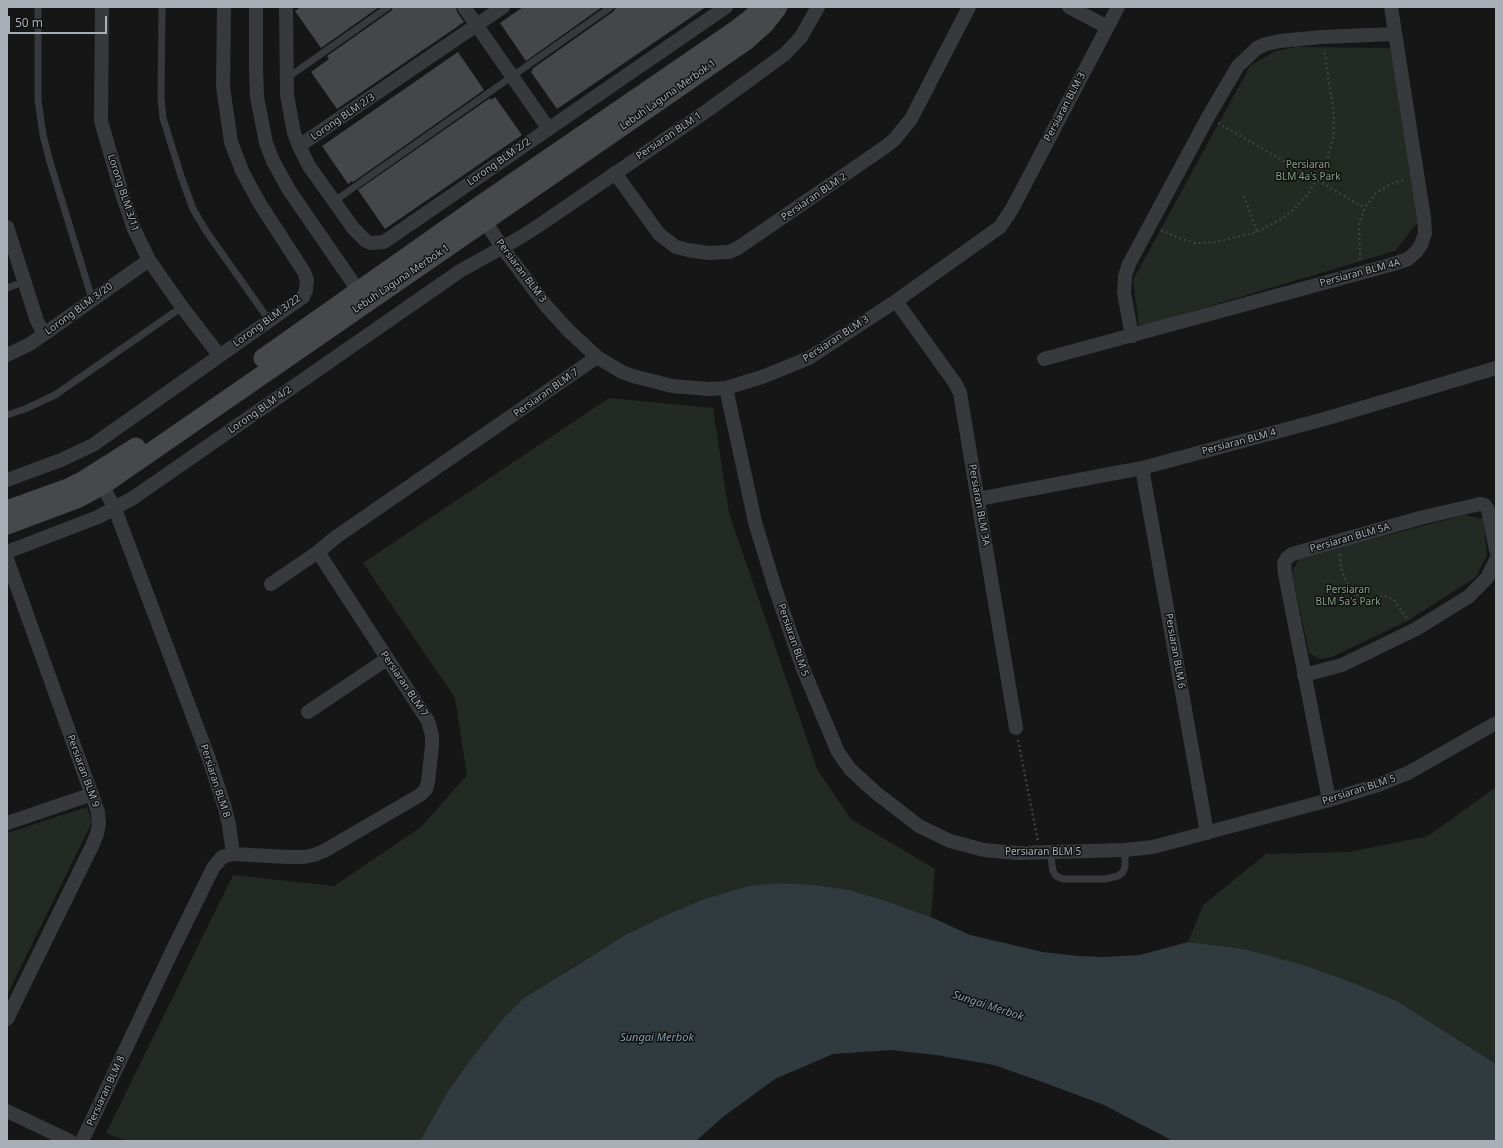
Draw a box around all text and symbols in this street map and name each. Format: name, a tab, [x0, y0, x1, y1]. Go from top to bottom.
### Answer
scale bar	[10, 8, 109, 34]
text: 50 m	[15, 14, 43, 31]
street label: Lebuh Laguna Merbok 1	[618, 57, 718, 133]
street label: Persiaran BLM 3	[1042, 71, 1088, 143]
street label: Lorong BLM 2/3	[309, 91, 377, 143]
street label: Persiaran BLM 1	[634, 110, 704, 162]
street label: Lorong BLM 2/2	[465, 136, 533, 188]
street label: Lorong BLM 3/11	[105, 153, 141, 233]
park label: Persiaran BLM 4a's Park	[1275, 159, 1341, 182]
street label: Persiaran BLM 2	[779, 171, 849, 223]
street label: Persiaran BLM 3	[493, 237, 549, 305]
street label: Lebuh Laguna Merbok 1	[350, 242, 452, 316]
street label: Persiaran BLM 4A	[1319, 257, 1401, 289]
street label: Lorong BLM 3/20	[43, 280, 115, 338]
street label: Lorong BLM 3/22	[231, 292, 303, 350]
street label: Persiaran BLM 3	[801, 313, 871, 365]
street label: Persiaran BLM 7	[511, 366, 581, 420]
street label: Lorong BLM 4/2	[226, 384, 294, 436]
street label: Persiaran BLM 4	[1201, 426, 1277, 458]
street label: Persiaran BLM 3A	[966, 463, 992, 547]
street label: Persiaran BLM 5A	[1309, 521, 1391, 555]
park label: Persiaran BLM 5a's Park	[1315, 584, 1381, 608]
street label: Persiaran BLM 5	[775, 602, 811, 678]
street label: Persiaran BLM 6	[1162, 612, 1188, 690]
street label: Persiaran BLM 7	[378, 649, 430, 719]
street label: Persiaran BLM 9	[64, 733, 102, 809]
street label: Persiaran BLM 8	[198, 743, 232, 819]
street label: Persiaran BLM 5	[1321, 773, 1397, 807]
street label: Persiaran BLM 5	[1005, 846, 1081, 858]
water label: Sungai Merbok	[951, 988, 1025, 1024]
water label: Sungai Merbok	[620, 1031, 694, 1045]
street label: Persiaran BLM 8	[84, 1054, 128, 1128]

